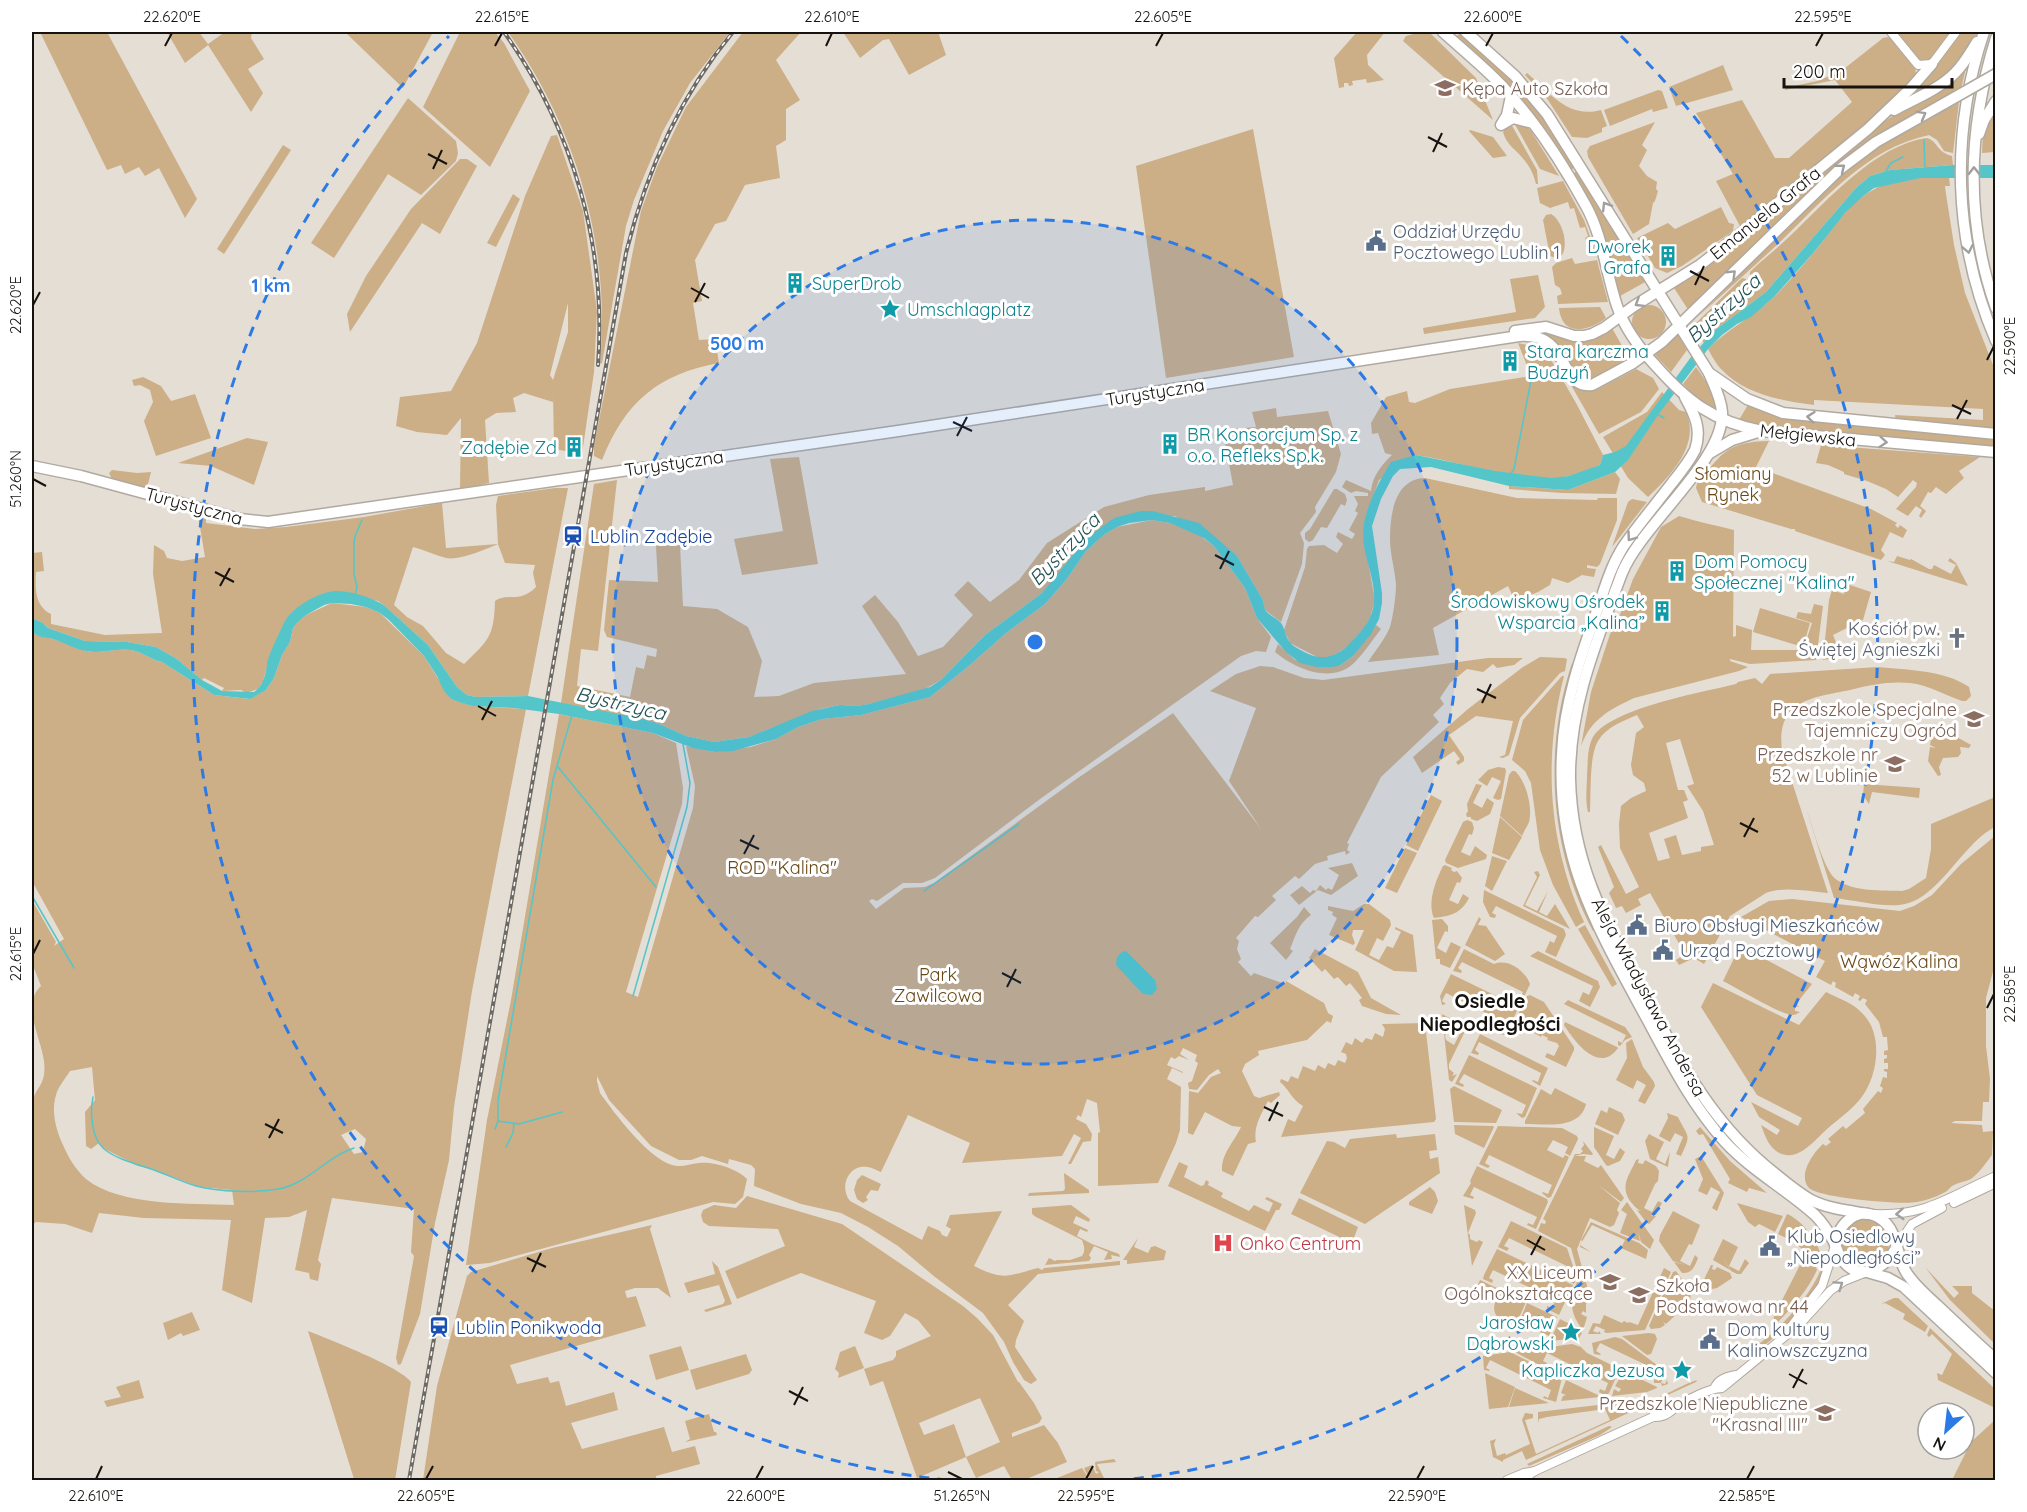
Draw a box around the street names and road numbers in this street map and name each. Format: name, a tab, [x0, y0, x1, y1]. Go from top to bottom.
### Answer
street label: Emanuela Grafa	[1705, 161, 1825, 265]
street label: Turystyczna	[1104, 373, 1206, 411]
street label: Mełgiewska	[1759, 419, 1857, 451]
street label: Turystyczna	[623, 445, 725, 481]
street label: Turystyczna	[143, 482, 245, 530]
street label: Aleja Władysława Andersa	[1587, 893, 1711, 1101]

